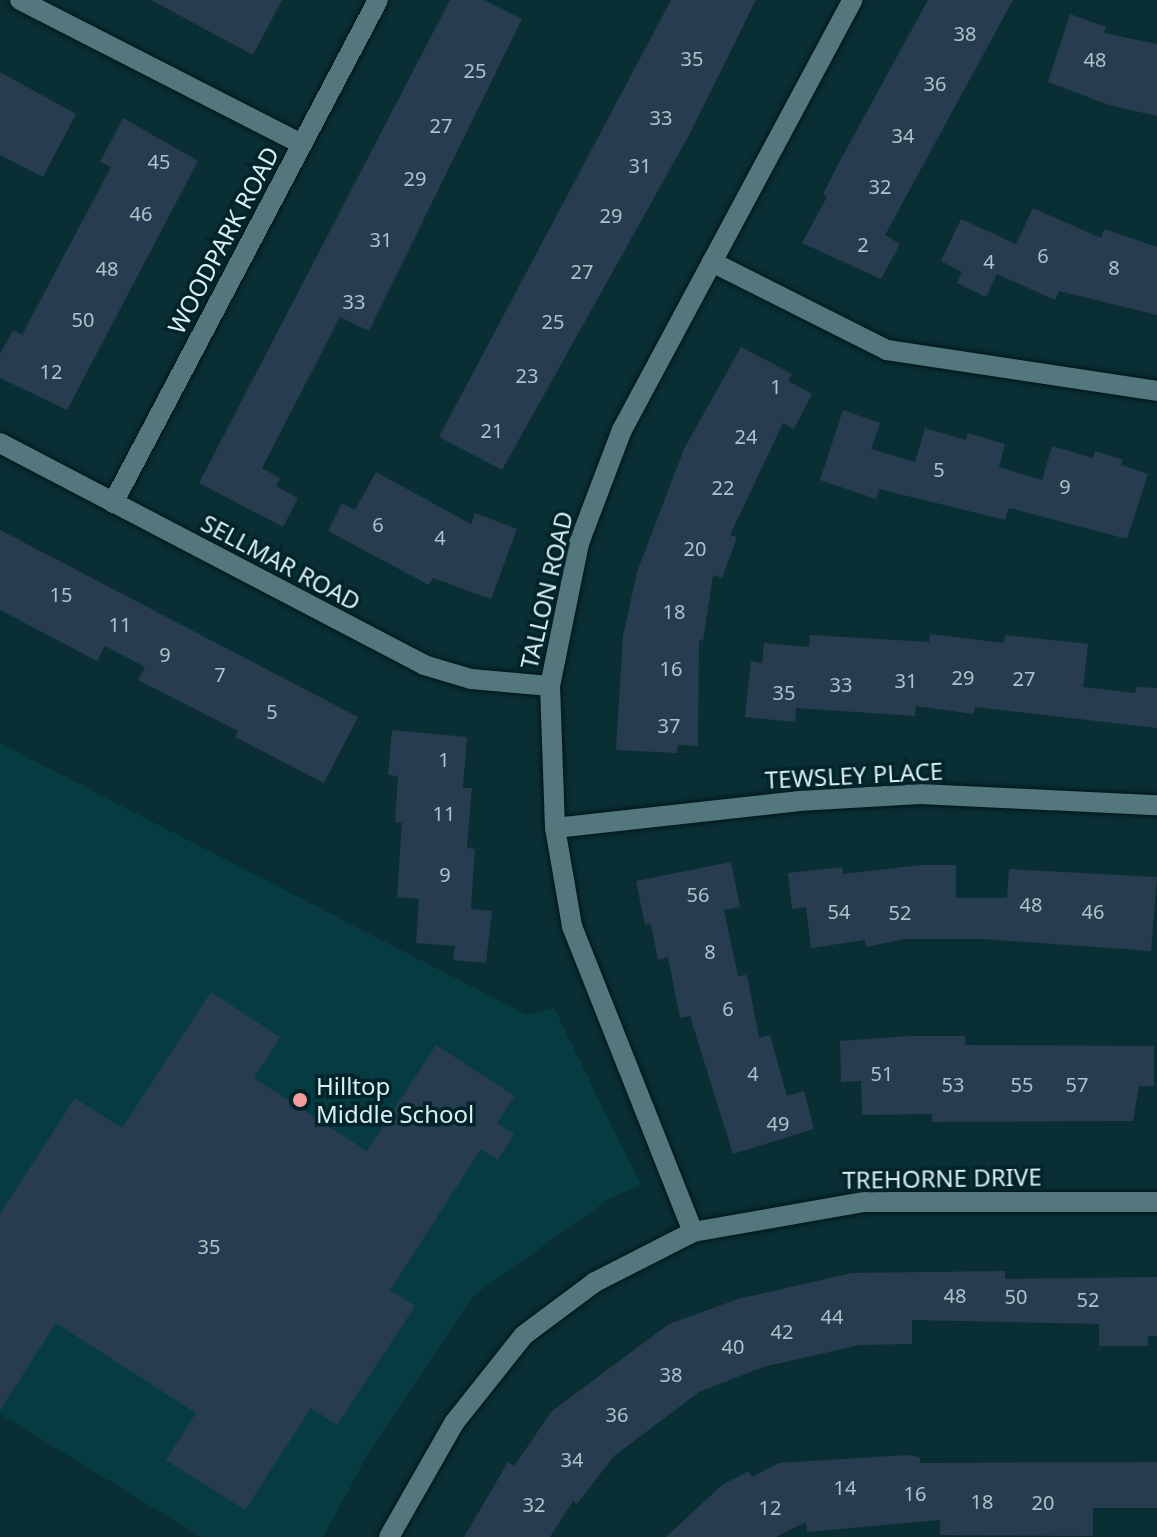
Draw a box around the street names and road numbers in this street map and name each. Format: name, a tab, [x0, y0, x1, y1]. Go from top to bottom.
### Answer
street label: WOODPARK ROAD	[162, 141, 284, 339]
street label: SELLMAR ROAD	[197, 508, 365, 616]
street label: TALLON ROAD	[514, 508, 578, 672]
street label: TEWSLEY PLACE	[764, 756, 944, 794]
street label: TREHORNE DRIVE	[842, 1162, 1042, 1194]

